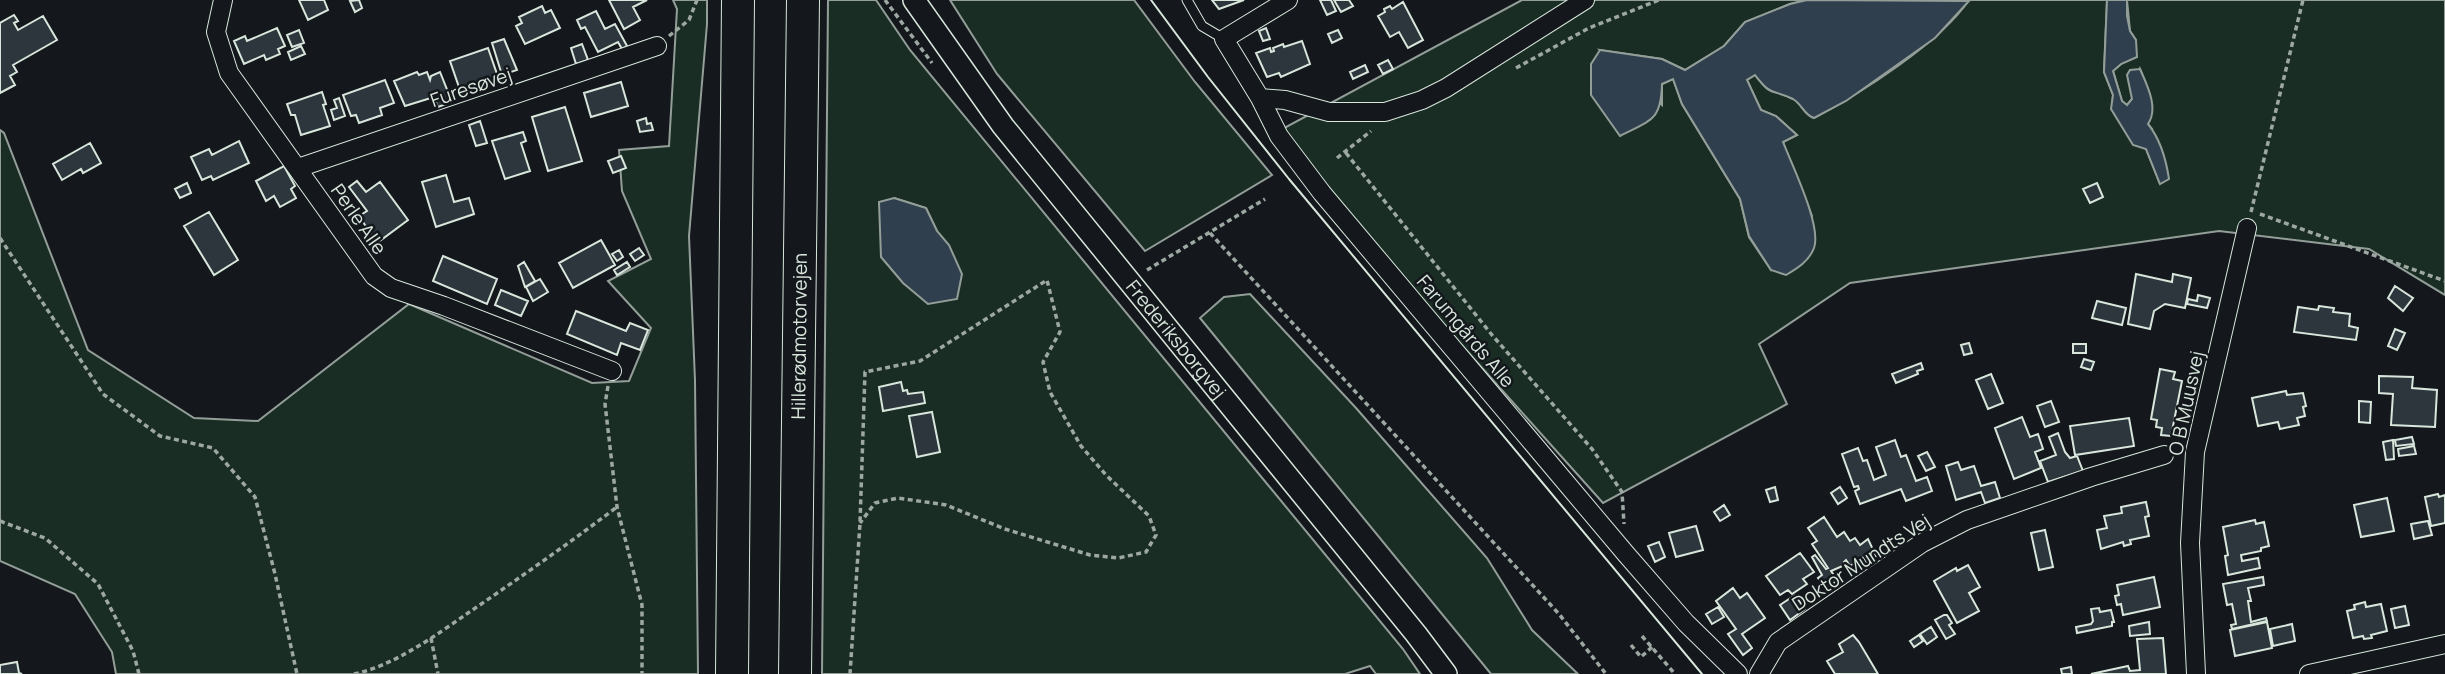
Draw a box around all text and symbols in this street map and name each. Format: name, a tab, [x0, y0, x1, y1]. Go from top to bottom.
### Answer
street label: Furesøvej	[427, 61, 515, 113]
street label: Perle Alle	[325, 178, 393, 260]
street label: Hillerødmotorvejen	[785, 253, 813, 419]
street label: Farumgårds Alle	[1411, 269, 1521, 393]
street label: Frederiksborgvej	[1120, 274, 1232, 404]
street label: O B Muusvej	[2162, 348, 2210, 458]
street label: Doktor Mundts Vej	[1787, 508, 1935, 616]

